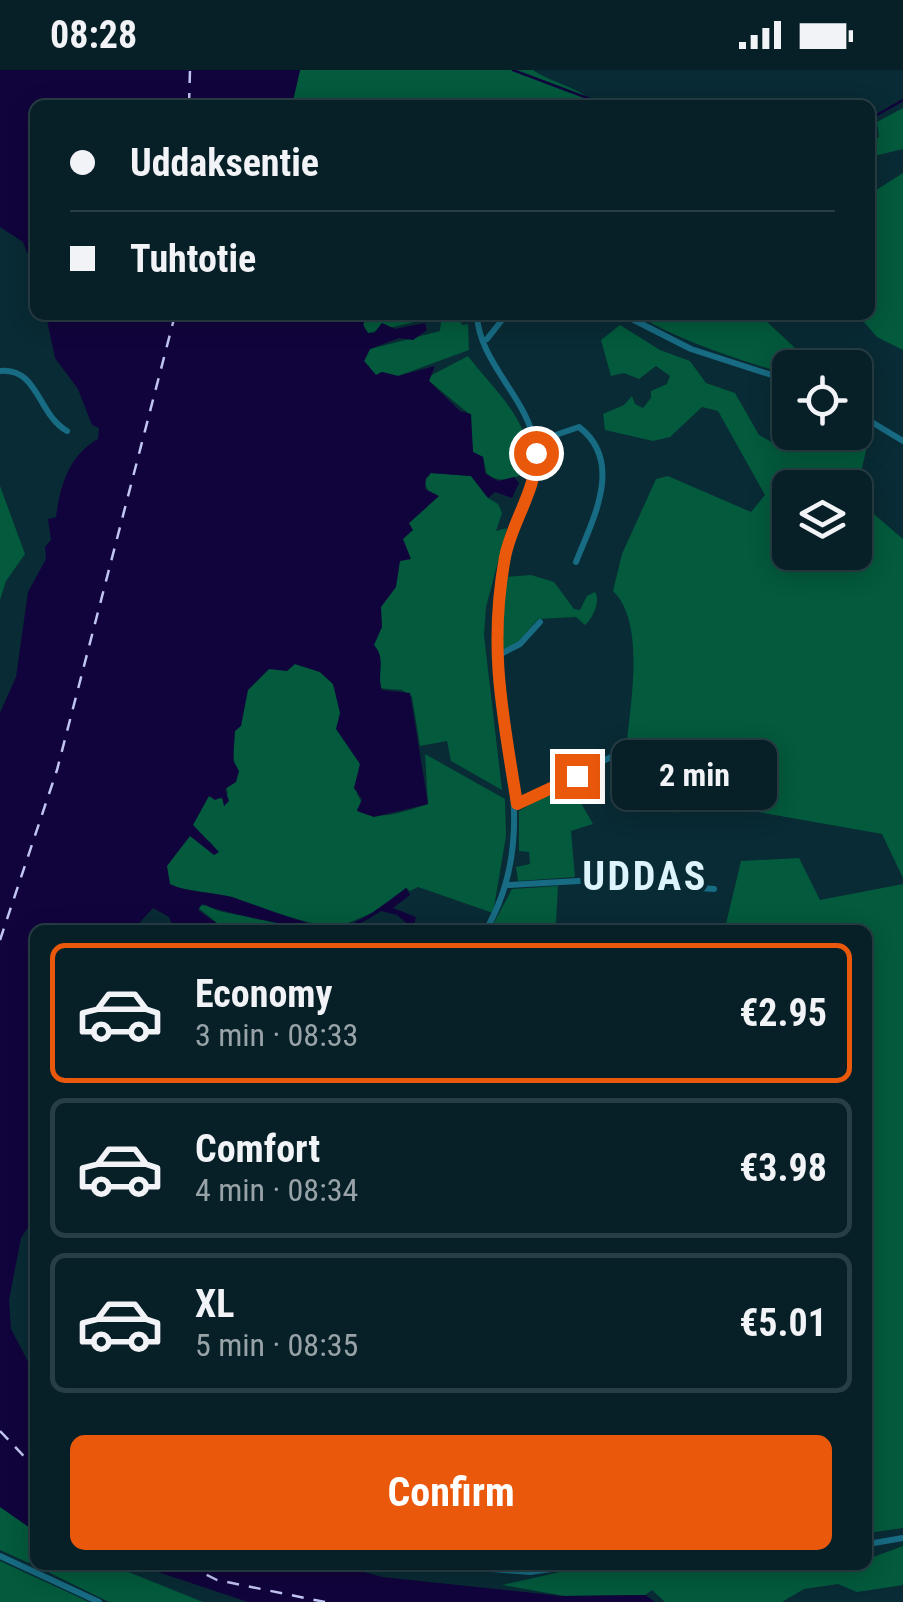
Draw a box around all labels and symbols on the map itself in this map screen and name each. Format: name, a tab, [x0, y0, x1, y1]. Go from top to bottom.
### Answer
route start	[514, 431, 559, 476]
callout: 2 min	[612, 741, 777, 811]
route end	[555, 754, 600, 799]
district label: UDDAS	[582, 853, 708, 900]

